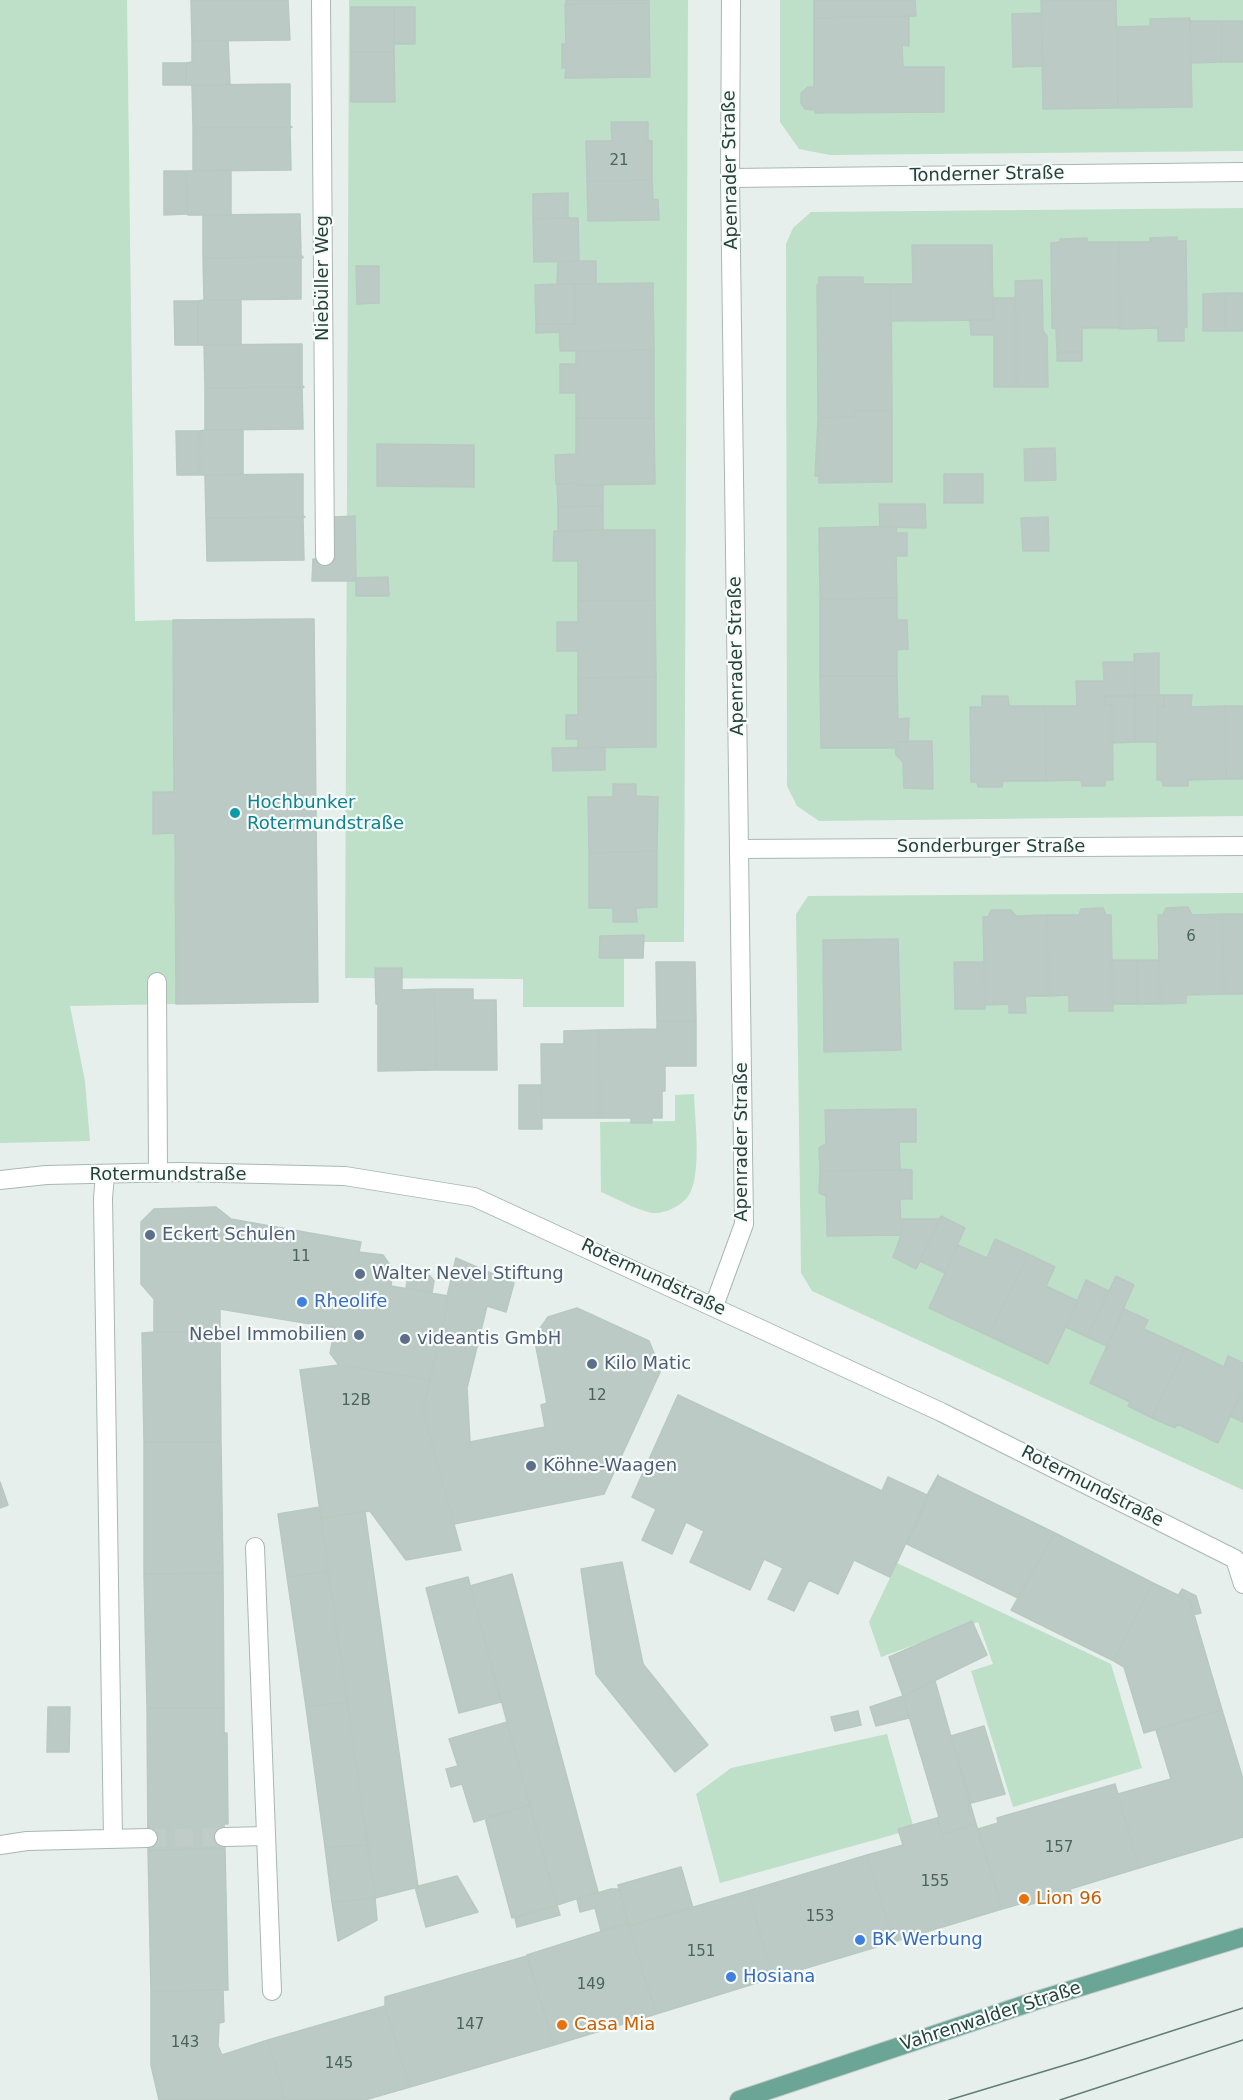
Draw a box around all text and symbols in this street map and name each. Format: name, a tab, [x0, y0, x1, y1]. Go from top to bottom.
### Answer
street label: Apenrader Straße	[719, 90, 743, 250]
house number: 21	[609, 152, 629, 170]
street label: Tonderner Straße	[909, 163, 1065, 187]
street label: Niebüller Weg	[312, 215, 334, 341]
street label: Apenrader Straße	[725, 576, 749, 736]
place label: Hochbunker Rotermundstraße	[247, 792, 404, 834]
marker: Hochbunker Rotermundstraße	[228, 806, 242, 820]
street label: Sonderburger Straße	[897, 836, 1085, 858]
house number: 6	[1186, 928, 1196, 946]
street label: Apenrader Straße	[731, 1062, 753, 1222]
street label: Rotermundstraße	[90, 1164, 246, 1186]
place label: Eckert Schulen	[162, 1224, 296, 1246]
marker: Eckert Schulen	[143, 1228, 157, 1242]
street label: Rotermundstraße	[577, 1235, 729, 1321]
house number: 11	[291, 1248, 311, 1266]
place label: Walter Nevel Stiftung	[372, 1263, 564, 1285]
marker: Walter Nevel Stiftung	[353, 1267, 367, 1281]
place label: Rheolife	[314, 1291, 387, 1313]
marker: Rheolife	[295, 1295, 309, 1309]
place label: Nebel Immobilien	[189, 1324, 347, 1346]
marker: Nebel Immobilien	[352, 1328, 366, 1342]
place label: videantis GmbH	[417, 1328, 561, 1350]
marker: videantis GmbH	[398, 1332, 412, 1346]
place label: Kilo Matic	[604, 1353, 691, 1375]
marker: Kilo Matic	[585, 1357, 599, 1371]
house number: 12	[587, 1387, 607, 1405]
house number: 12B	[341, 1392, 371, 1410]
street label: Rotermundstraße	[1017, 1442, 1167, 1532]
place label: Köhne-Waagen	[543, 1455, 677, 1477]
marker: Köhne-Waagen	[524, 1459, 538, 1473]
house number: 157	[1045, 1839, 1073, 1857]
house number: 155	[921, 1873, 949, 1891]
place label: Lion 96	[1036, 1888, 1102, 1910]
marker: Lion 96	[1017, 1892, 1031, 1906]
house number: 153	[806, 1908, 834, 1926]
place label: BK Werbung	[872, 1929, 983, 1951]
marker: BK Werbung	[853, 1933, 867, 1947]
house number: 151	[687, 1943, 715, 1961]
place label: Hosiana	[743, 1966, 815, 1988]
marker: Hosiana	[724, 1970, 738, 1984]
house number: 149	[577, 1976, 605, 1994]
street label: Vahrenwalder Straße	[898, 1978, 1084, 2056]
place label: Casa Mia	[574, 2014, 655, 2036]
house number: 147	[456, 2016, 484, 2034]
marker: Casa Mia	[555, 2018, 569, 2032]
house number: 143	[171, 2034, 199, 2052]
house number: 145	[325, 2055, 353, 2073]

